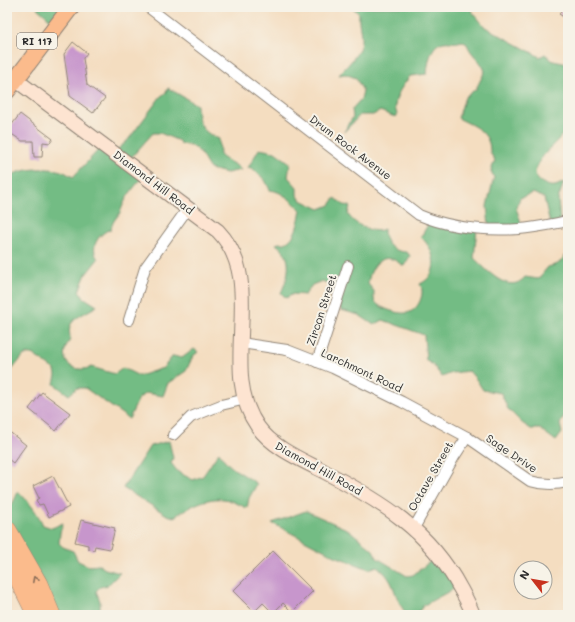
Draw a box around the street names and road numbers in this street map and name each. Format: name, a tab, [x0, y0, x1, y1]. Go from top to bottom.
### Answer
road number: RI 117	[17, 33, 57, 49]
street label: Drum Rock Avenue	[307, 111, 395, 183]
street label: Diamond Hill Road	[111, 147, 197, 217]
street label: Zircon Street	[302, 272, 340, 347]
street label: Larchmont Road	[319, 345, 405, 395]
street label: Sage Drive	[483, 430, 541, 476]
street label: Diamond Hill Road	[273, 438, 365, 498]
street label: Octave Street	[404, 438, 456, 514]

